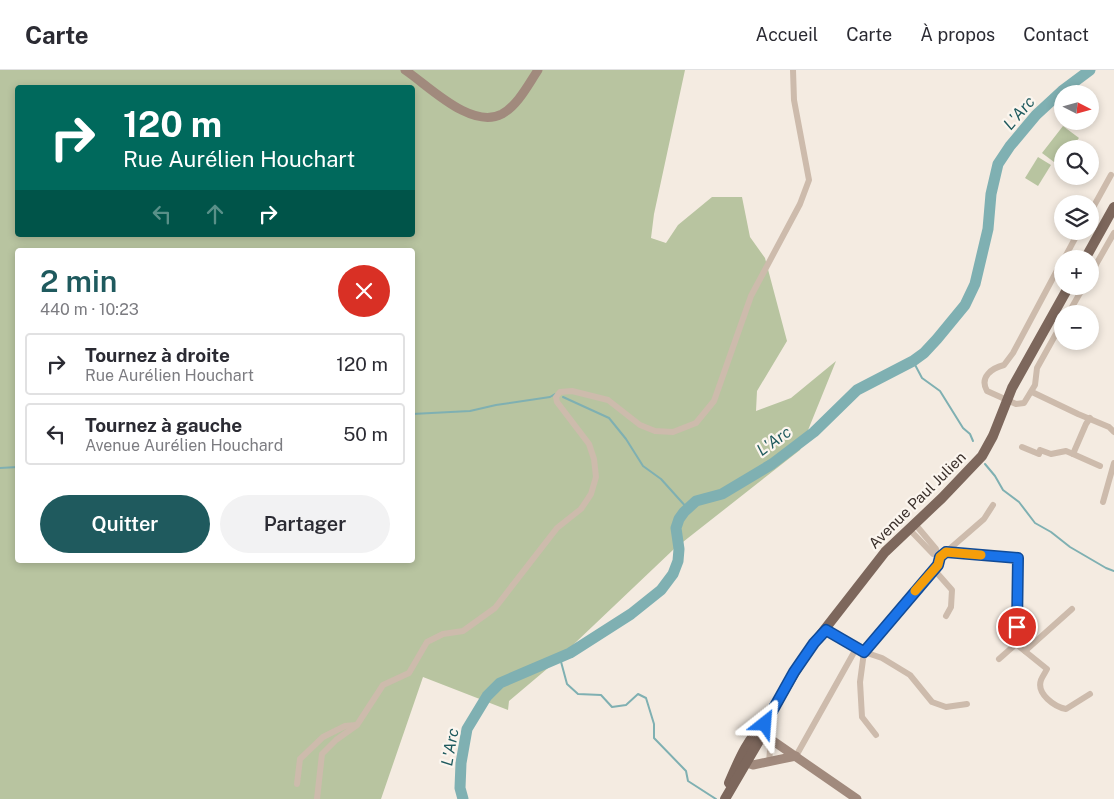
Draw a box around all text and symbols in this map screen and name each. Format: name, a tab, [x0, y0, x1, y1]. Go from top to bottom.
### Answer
text: Carte	[25, 21, 89, 49]
text: Accueil	[756, 24, 818, 45]
text: Carte	[846, 24, 892, 45]
text: À propos	[920, 24, 995, 45]
text: Contact	[1023, 24, 1089, 45]
north arrow	[1054, 85, 1099, 130]
map controls	[1054, 85, 1099, 350]
water label: L'Arc	[999, 92, 1039, 134]
text: 120 m	[123, 104, 222, 145]
icon: right	[40, 105, 105, 170]
button: search	[1054, 140, 1099, 185]
text: Rue Aurélien Houchart	[123, 146, 355, 172]
button: layers	[1054, 195, 1099, 240]
icon: left	[148, 200, 176, 228]
icon: ahead	[201, 200, 229, 228]
icon: right	[254, 200, 282, 228]
button: +	[1054, 250, 1099, 295]
text: 2 min	[40, 263, 117, 299]
button: close	[338, 265, 390, 317]
text: 440 m · 10:23	[40, 300, 139, 319]
button: −	[1054, 305, 1099, 350]
text: Tournez à droite	[85, 344, 230, 366]
icon: right	[42, 350, 70, 378]
text: 120 m	[336, 353, 388, 375]
text: Rue Aurélien Houchart	[85, 366, 254, 385]
text: Tournez à gauche	[85, 414, 242, 436]
icon: left	[42, 420, 70, 448]
water label: L'Arc	[753, 422, 795, 460]
text: 50 m	[343, 423, 388, 445]
text: Avenue Aurélien Houchard	[85, 436, 283, 455]
street label: Avenue Paul Julien	[865, 448, 969, 552]
button: Quitter	[40, 495, 210, 553]
button: Partager	[220, 495, 390, 553]
pin	[996, 606, 1038, 648]
icon: arrive	[1003, 613, 1031, 641]
position arrow	[738, 697, 790, 749]
water label: L'Arc	[437, 727, 463, 767]

